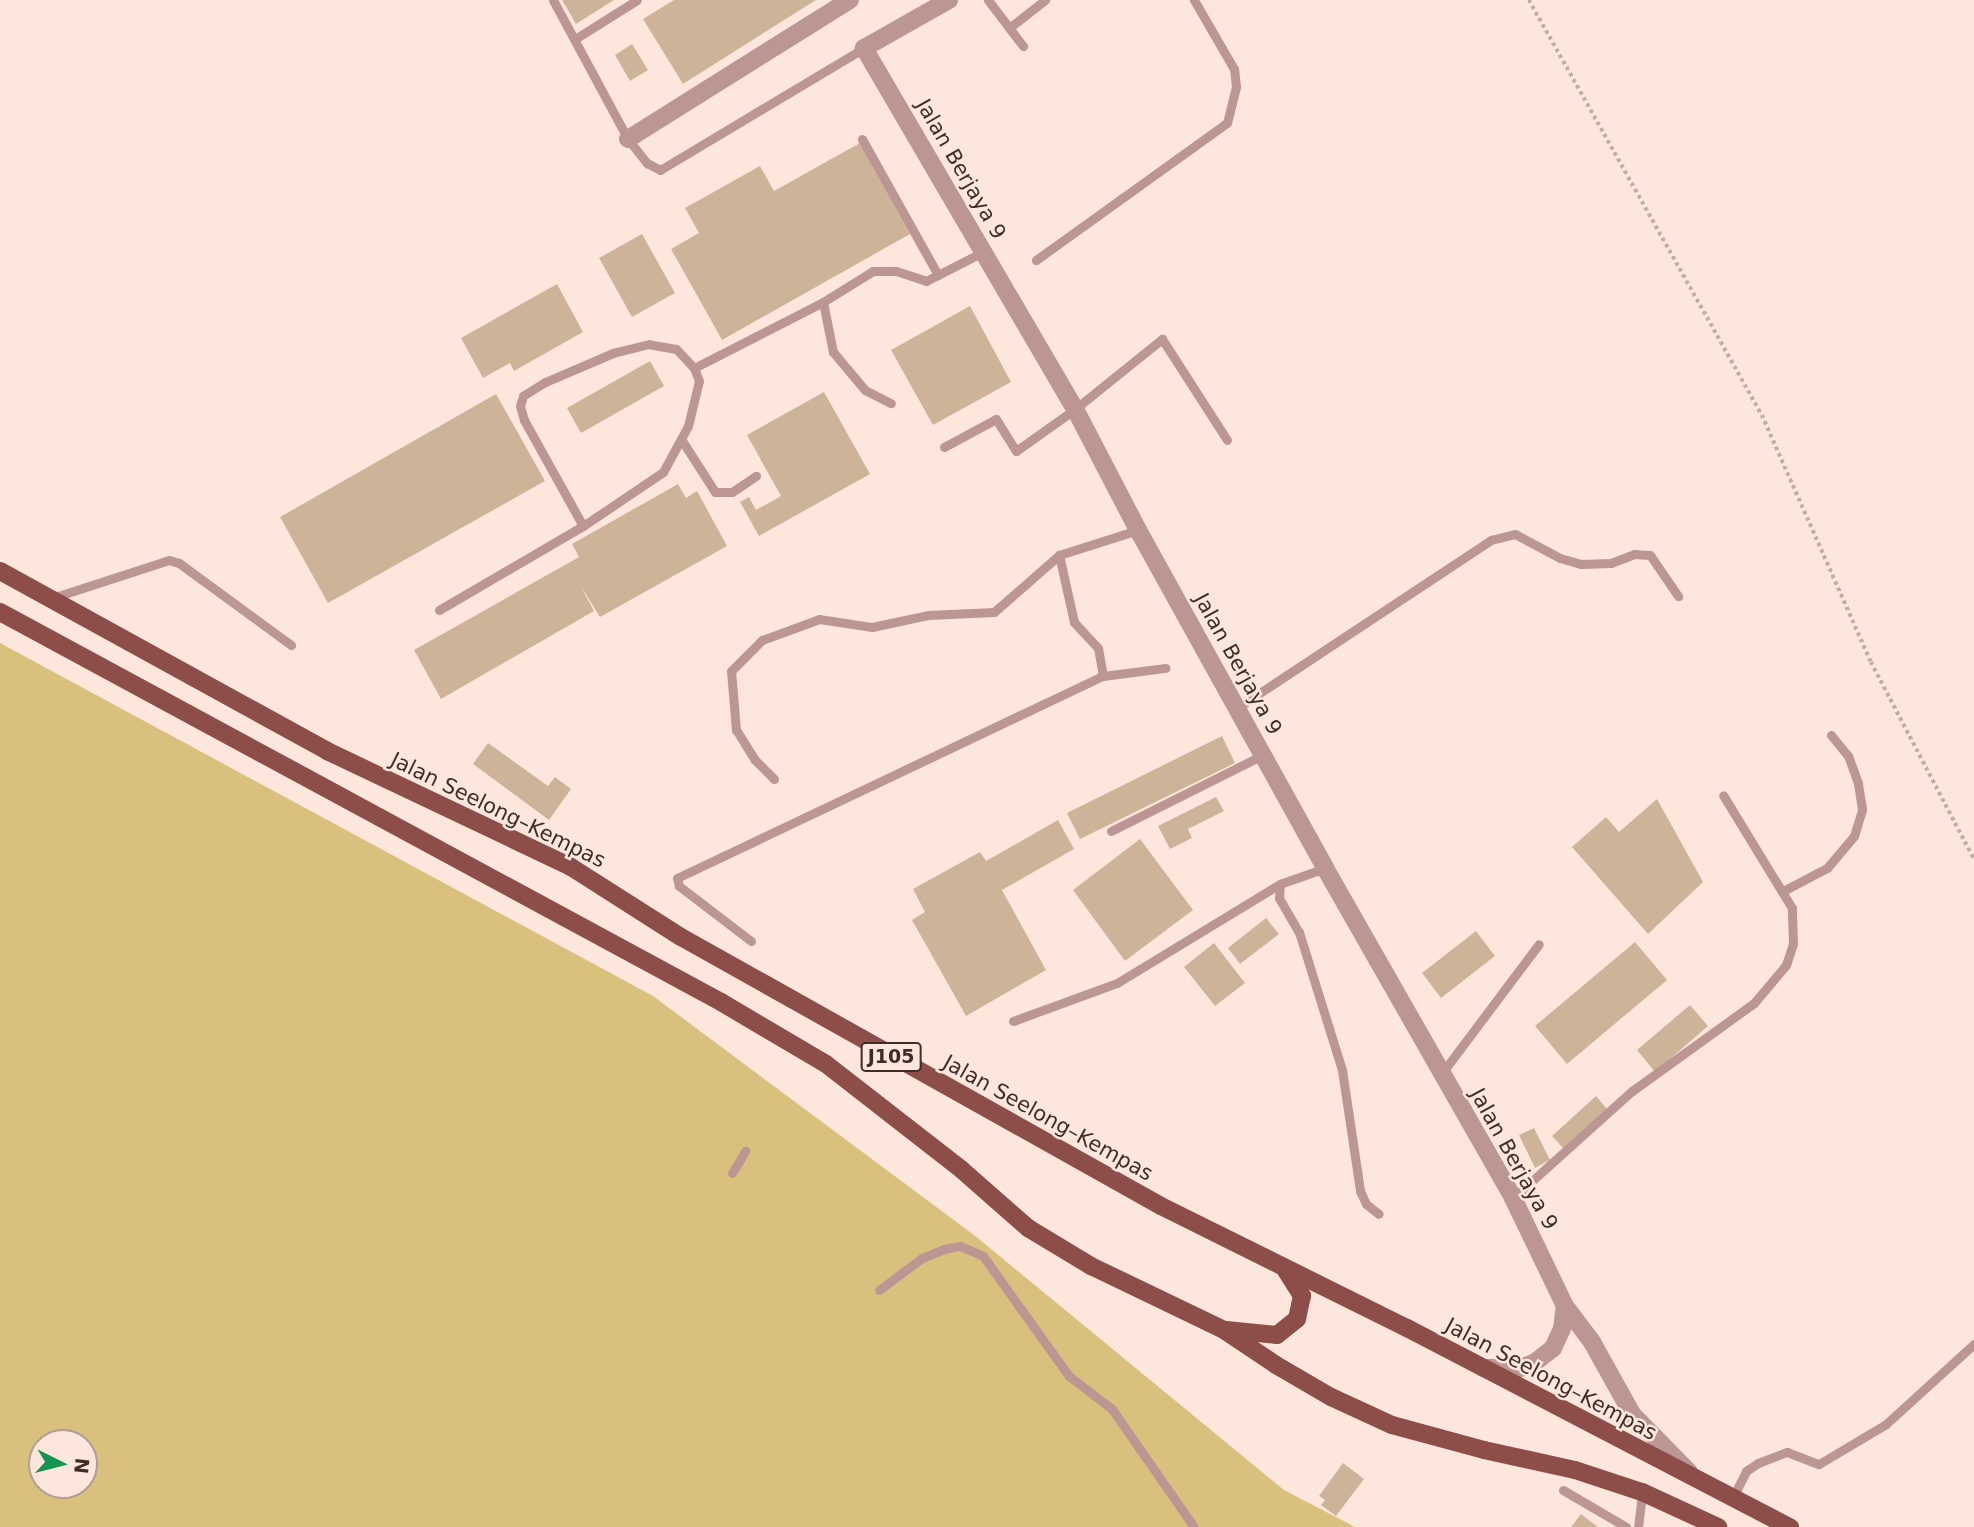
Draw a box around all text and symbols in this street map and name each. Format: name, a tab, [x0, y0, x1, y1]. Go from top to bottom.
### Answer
street label: Jalan Berjaya 9	[911, 94, 1011, 244]
street label: Jalan Berjaya 9	[1189, 589, 1287, 739]
street label: Jalan Seelong–Kempas	[386, 747, 610, 873]
road number: J105	[860, 1042, 922, 1072]
street label: Jalan Seelong–Kempas	[939, 1050, 1157, 1186]
street label: Jalan Berjaya 9	[1465, 1084, 1563, 1234]
street label: Jalan Seelong–Kempas	[1441, 1312, 1661, 1446]
north arrow	[28, 1429, 98, 1499]
text: N	[70, 1457, 94, 1475]

